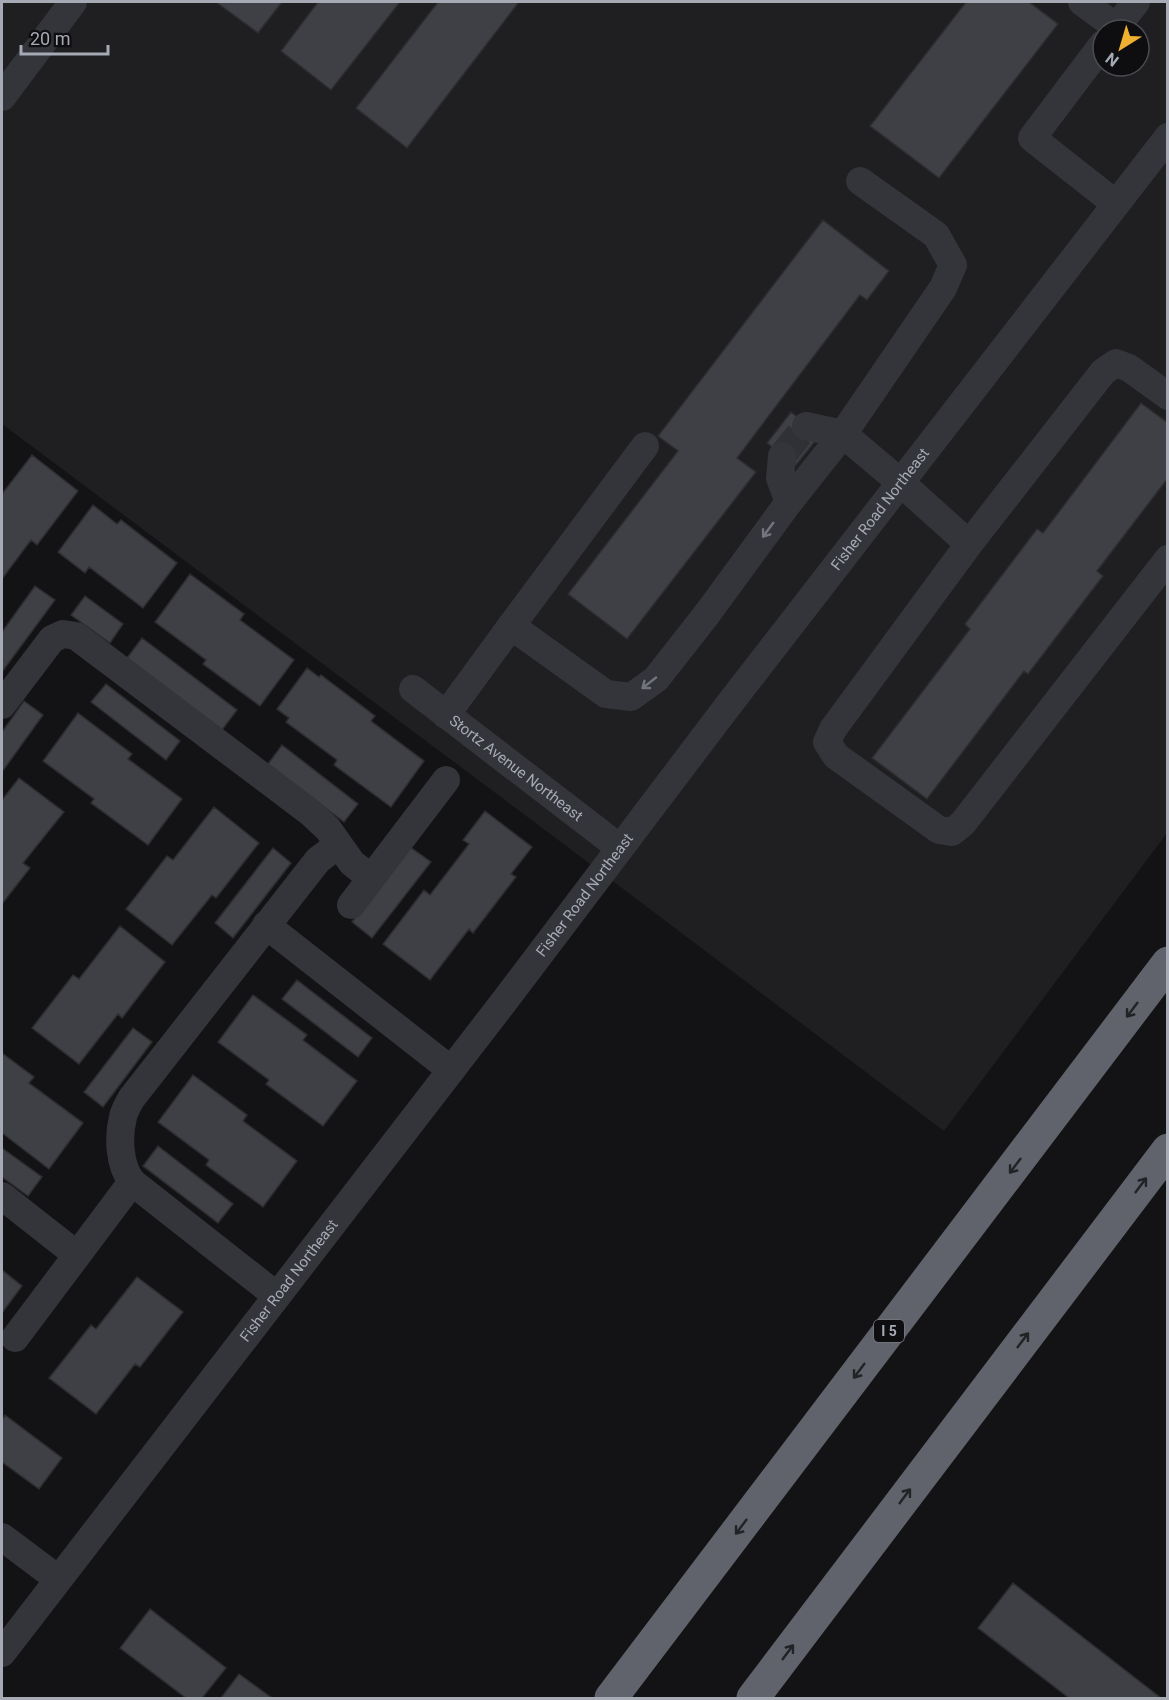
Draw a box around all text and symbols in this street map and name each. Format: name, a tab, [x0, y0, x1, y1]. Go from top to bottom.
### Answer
scale bar	[21, 18, 108, 56]
north arrow	[1091, 18, 1151, 78]
text: 20 m	[30, 28, 70, 49]
text: N	[1102, 49, 1123, 71]
street label: Fisher Road Northeast	[827, 444, 933, 574]
one-way arrow	[762, 522, 775, 538]
one-way arrow	[641, 677, 657, 690]
street label: Stortz Avenue Northeast	[446, 711, 586, 825]
street label: Fisher Road Northeast	[532, 830, 637, 960]
one-way arrow	[1126, 1002, 1139, 1018]
one-way arrow	[1008, 1157, 1021, 1173]
one-way arrow	[1134, 1177, 1147, 1193]
street label: Fisher Road Northeast	[236, 1216, 342, 1345]
road number: I 5	[874, 1320, 904, 1342]
one-way arrow	[1017, 1333, 1029, 1349]
one-way arrow	[852, 1363, 865, 1379]
one-way arrow	[899, 1488, 912, 1504]
one-way arrow	[735, 1518, 747, 1534]
one-way arrow	[782, 1644, 794, 1660]

